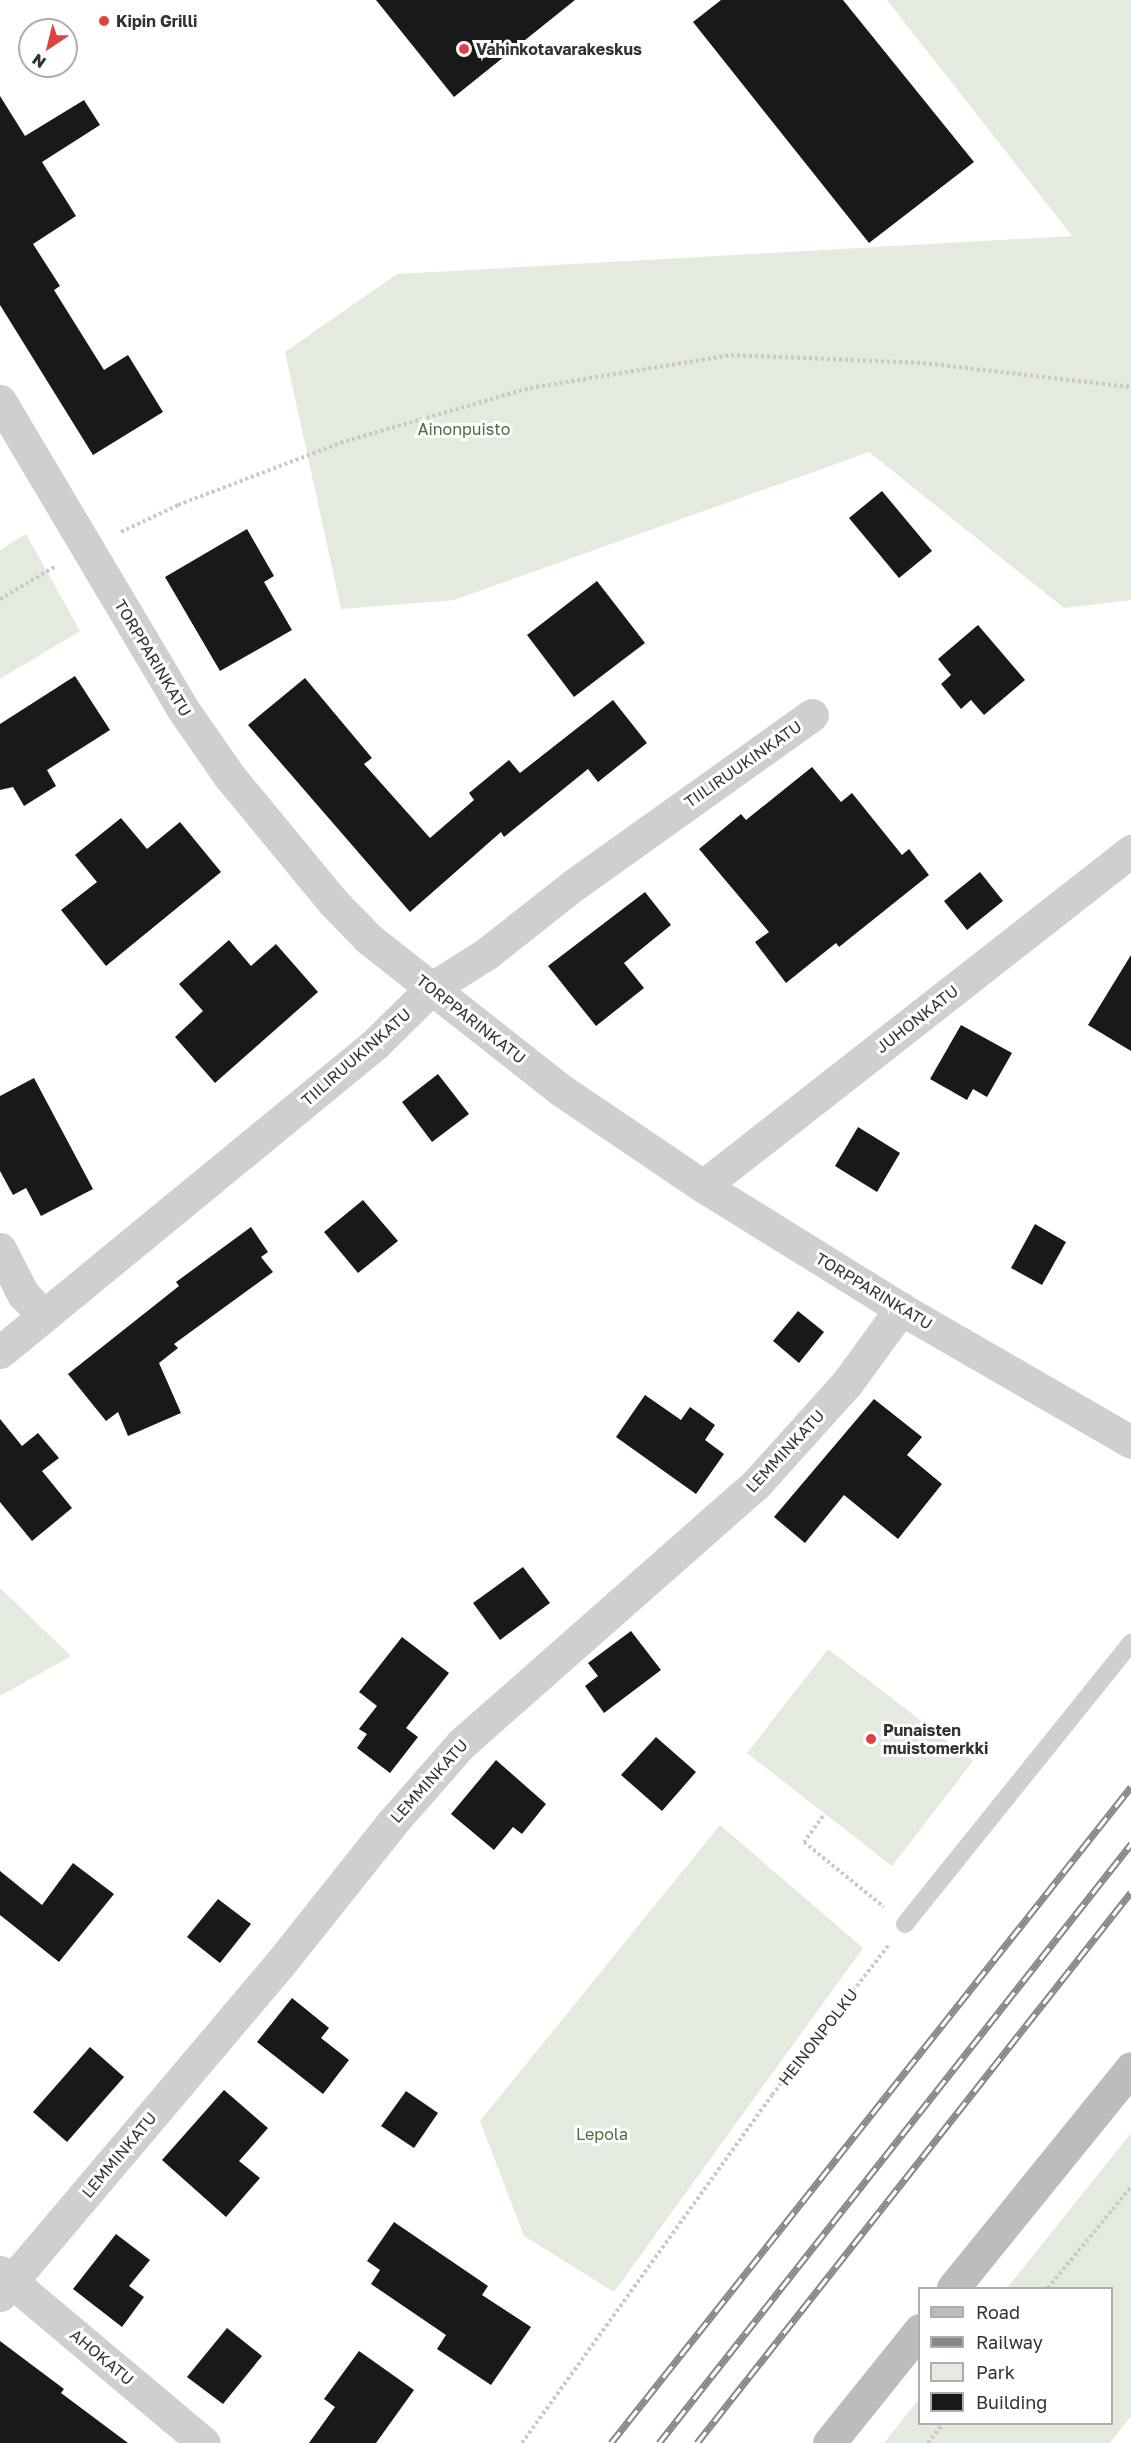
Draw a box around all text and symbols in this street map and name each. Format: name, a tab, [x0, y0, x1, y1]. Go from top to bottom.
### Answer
place label: Kipin Grilli	[116, 11, 197, 31]
marker: Kipin Grilli	[97, 14, 111, 28]
north arrow	[18, 18, 78, 78]
place label: Vahinkotavarakeskus	[476, 39, 642, 59]
marker: Vahinkotavarakeskus	[457, 42, 471, 56]
text: N	[28, 49, 50, 73]
park label: Ainonpuisto	[418, 419, 510, 439]
street label: TORPPARINKATU	[110, 596, 196, 720]
street label: TIILIRUUKINKATU	[681, 716, 805, 812]
street label: TORPPARINKATU	[413, 970, 529, 1068]
street label: JUHONKATU	[872, 981, 962, 1057]
street label: TIILIRUUKINKATU	[297, 1004, 415, 1110]
street label: TORPPARINKATU	[812, 1248, 936, 1334]
street label: LEMMINKATU	[742, 1406, 828, 1496]
place label: Punaisten muistomerkki	[883, 1720, 988, 1758]
marker: Punaisten muistomerkki	[864, 1732, 878, 1746]
street label: LEMMINKATU	[386, 1735, 472, 1827]
street label: HEINONPOLKU	[774, 1985, 862, 2089]
street label: LEMMINKATU	[78, 2108, 160, 2202]
park label: Lepola	[576, 2124, 628, 2144]
legend	[918, 2287, 1113, 2425]
text: Road	[976, 2301, 1020, 2323]
street label: AHOKATU	[66, 2325, 138, 2389]
text: Railway	[976, 2331, 1043, 2353]
text: Park	[976, 2361, 1015, 2383]
text: Building	[976, 2391, 1047, 2413]

